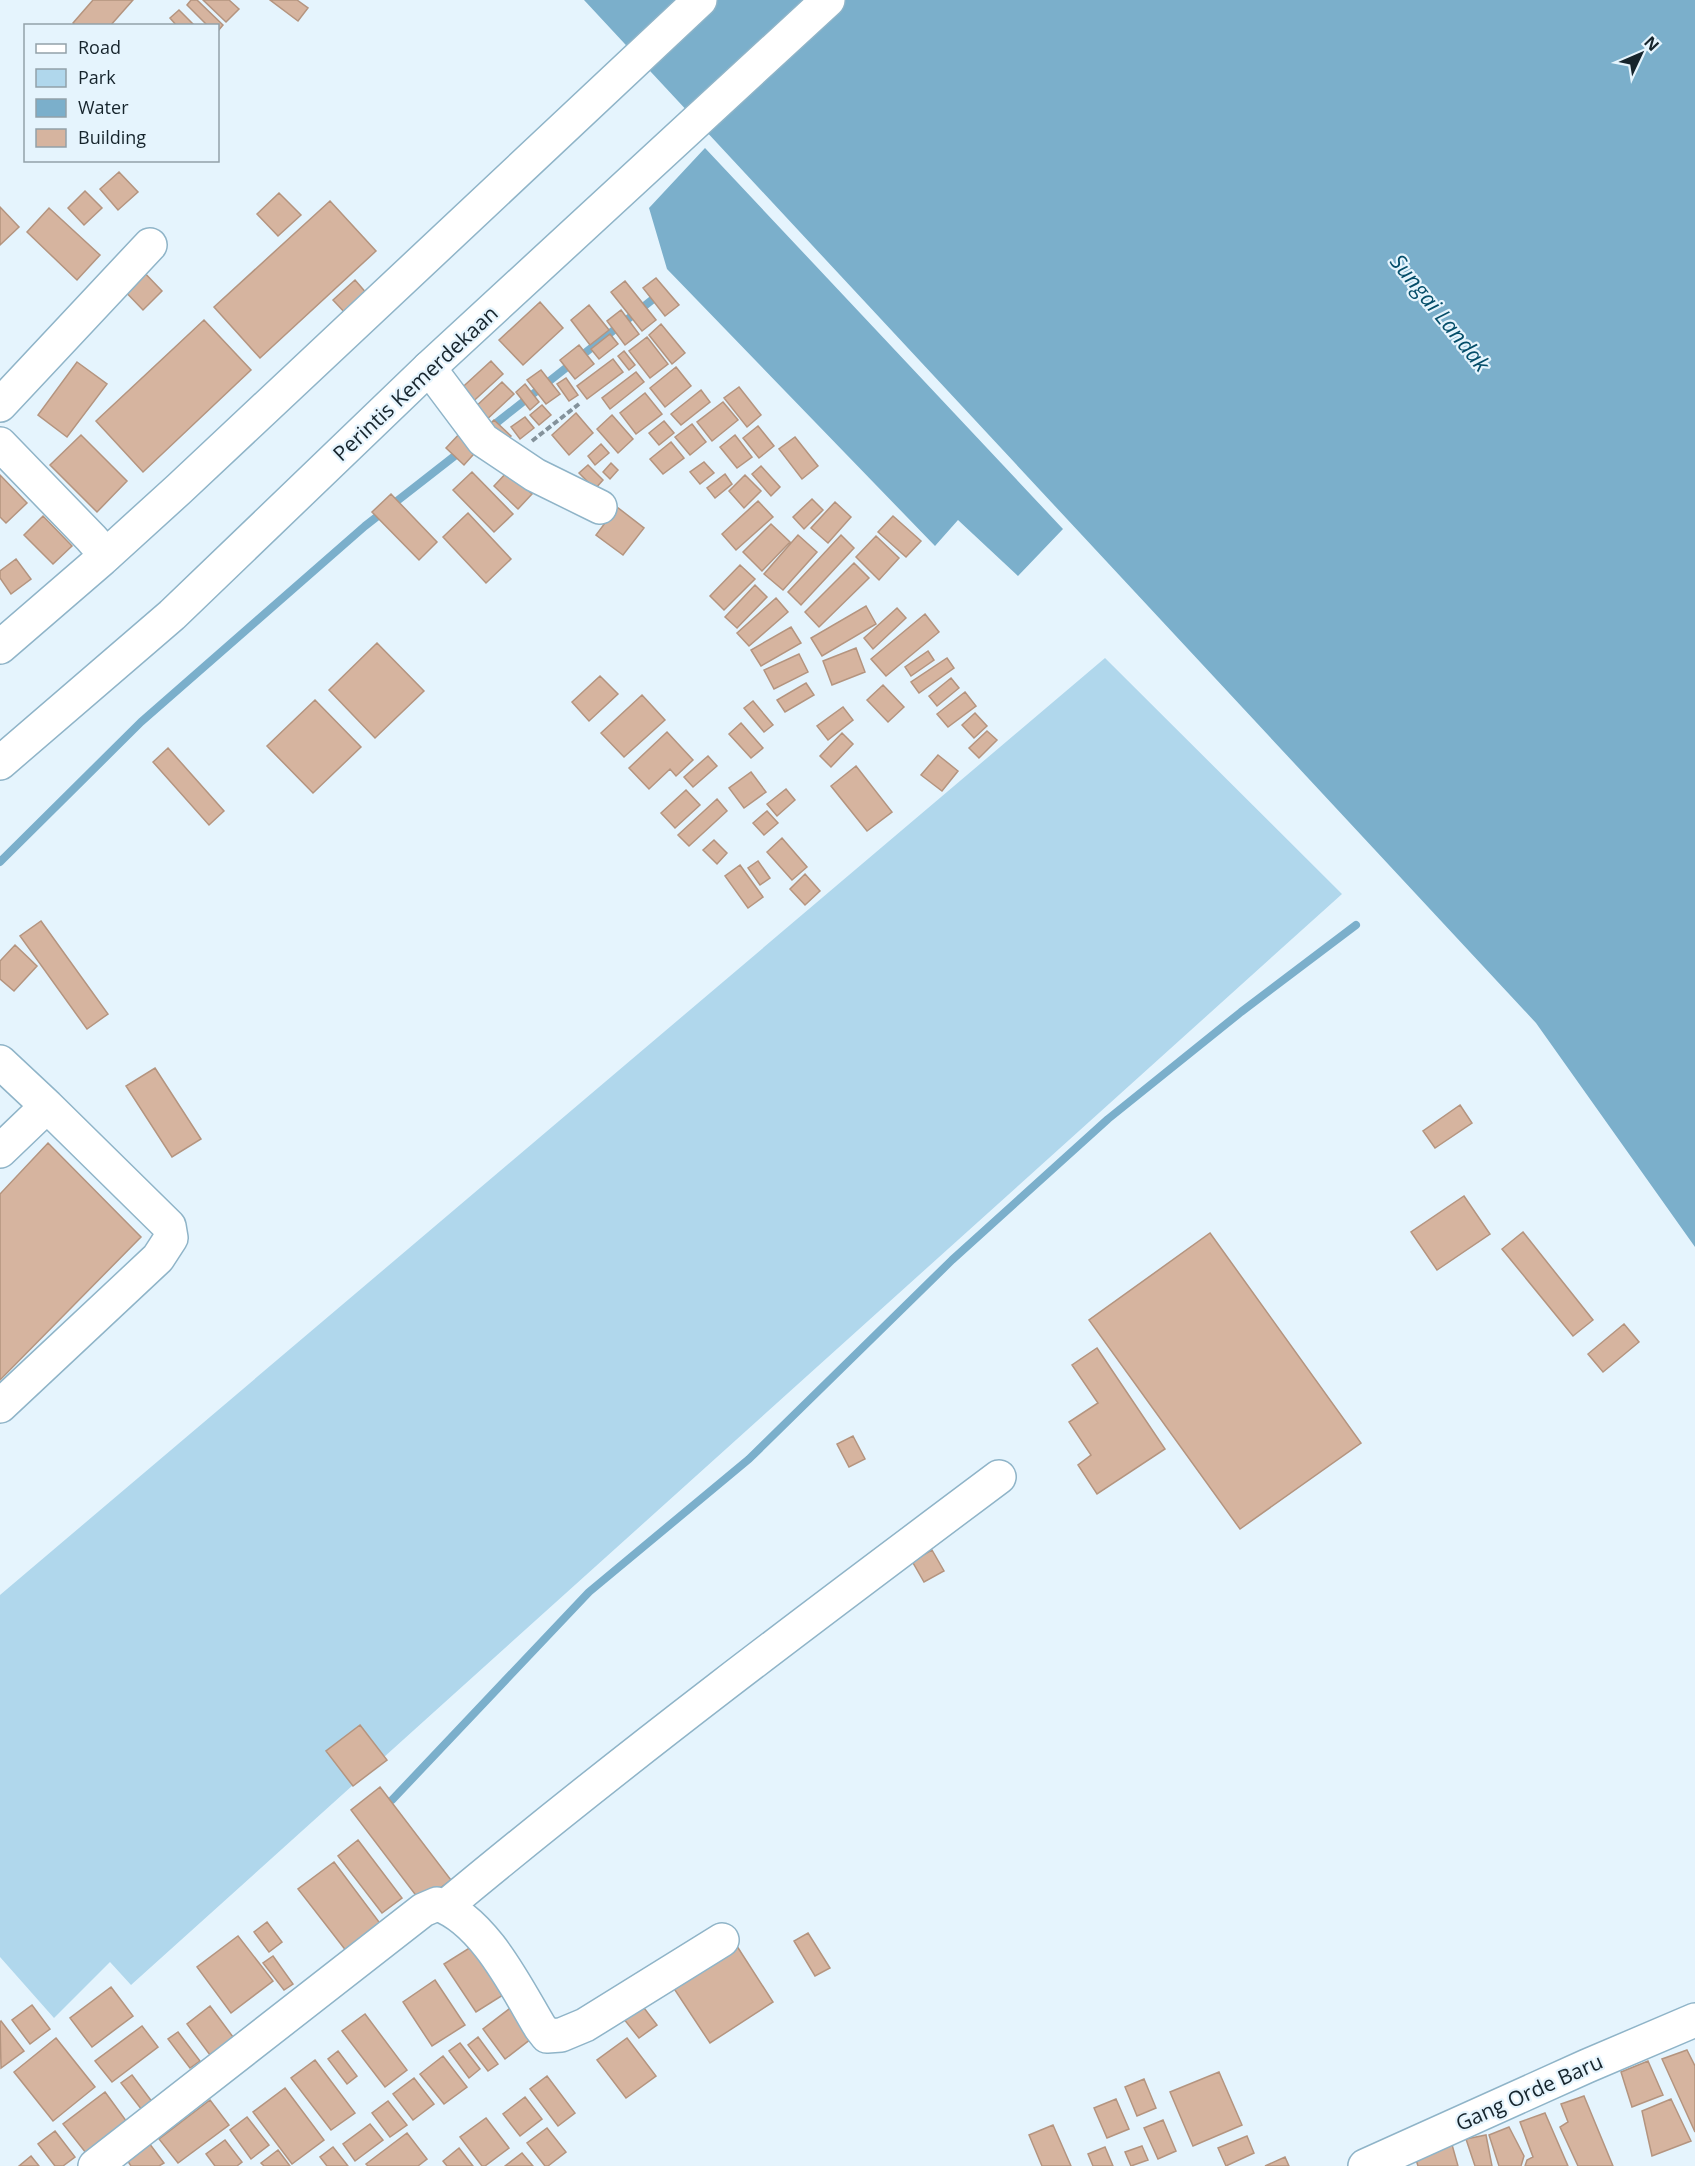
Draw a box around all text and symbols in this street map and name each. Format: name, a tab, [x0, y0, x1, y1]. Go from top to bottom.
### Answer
legend	[24, 24, 219, 162]
north arrow	[1611, 24, 1671, 84]
text: N	[1639, 31, 1664, 56]
text: Road	[78, 35, 121, 59]
text: Park	[78, 65, 116, 89]
text: Water	[78, 95, 129, 119]
text: Building	[78, 125, 146, 149]
water label: Sungai Landak	[1384, 247, 1498, 378]
street label: Perintis Kemerdekaan	[327, 299, 503, 467]
street label: Gang Orde Baru	[1451, 2047, 1607, 2137]

